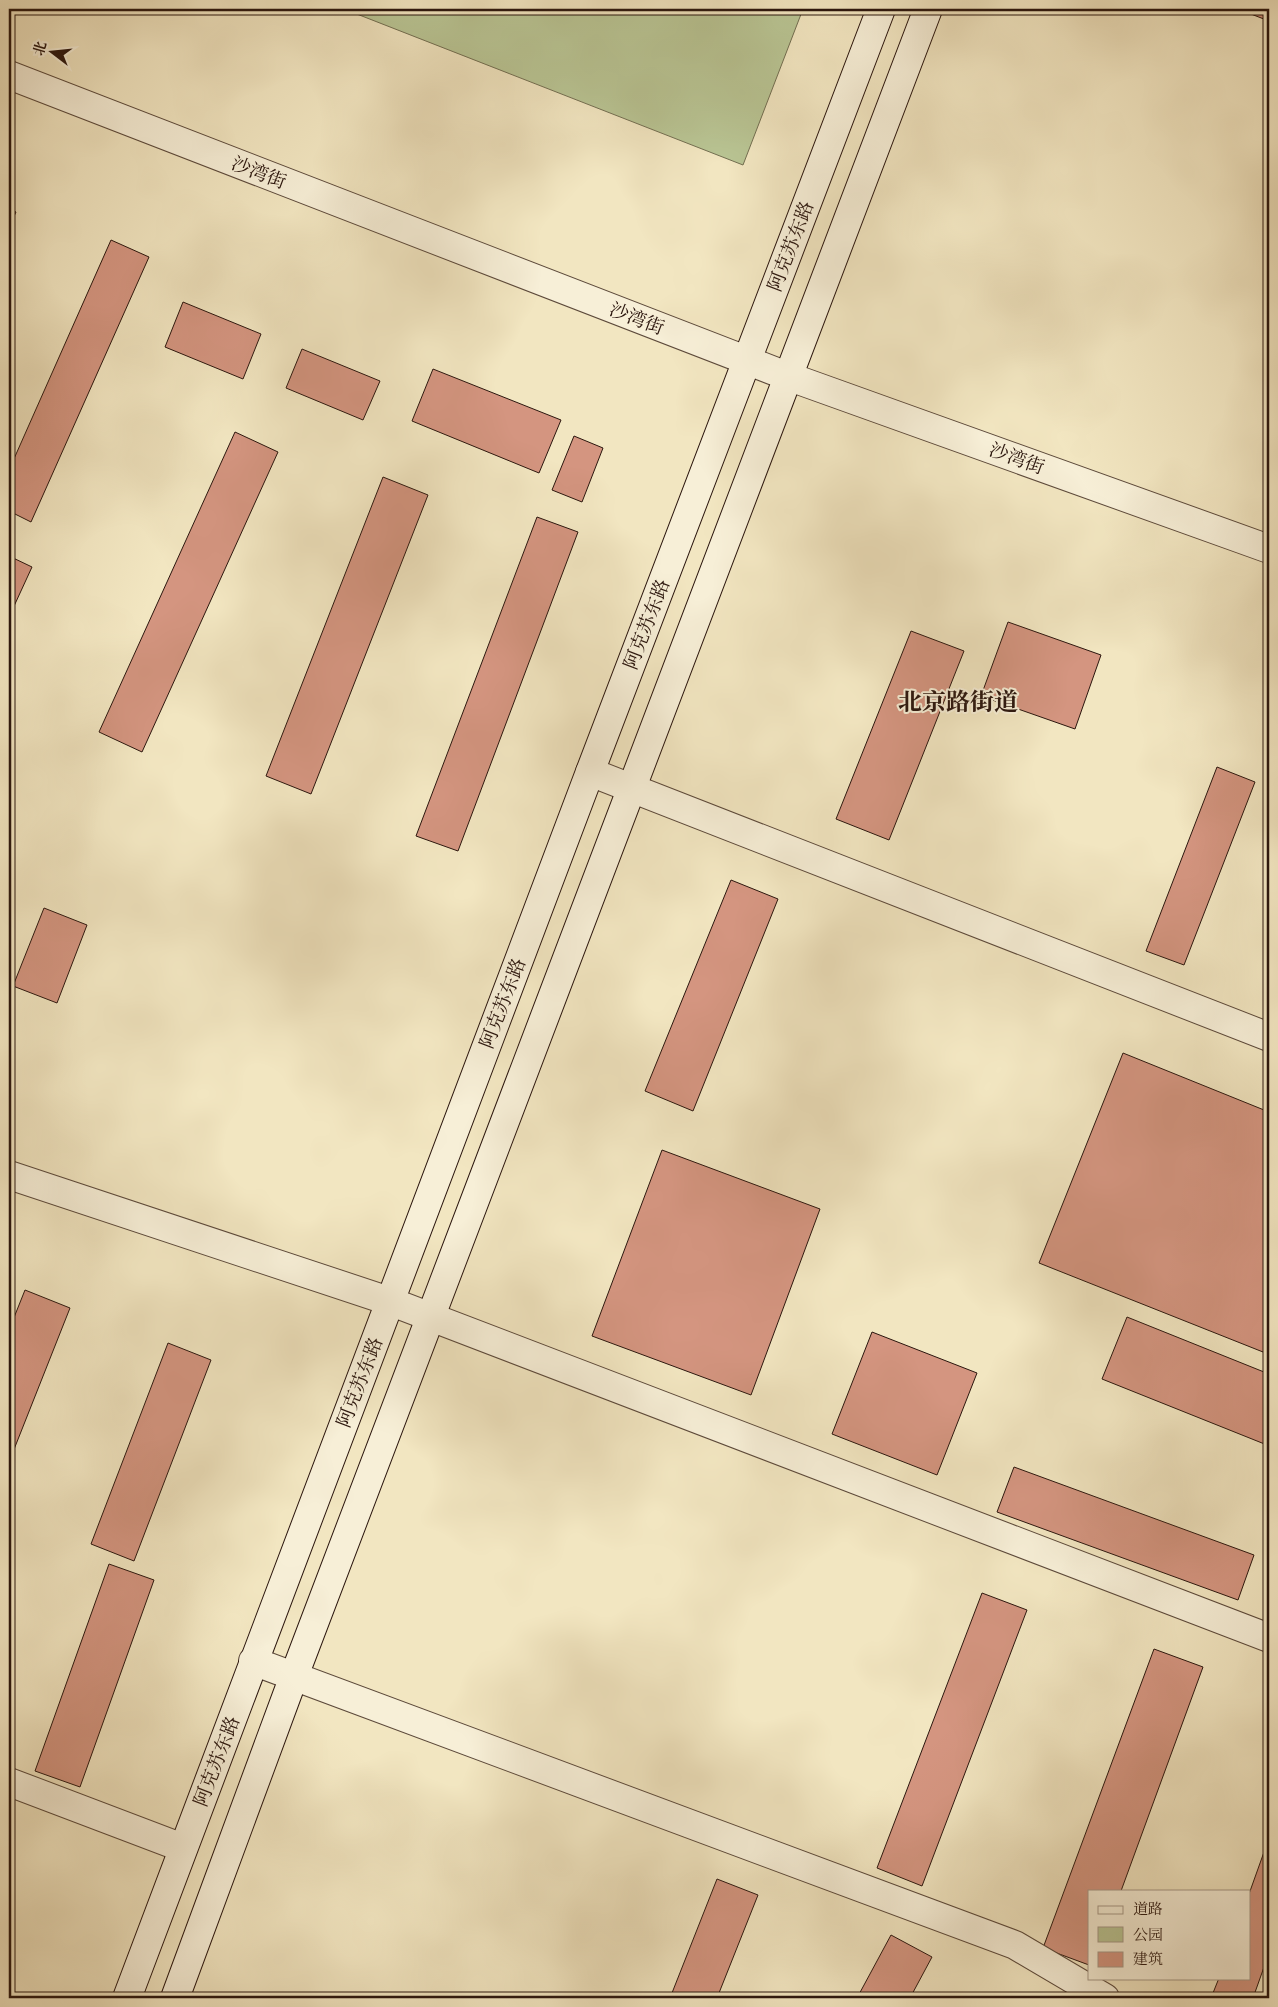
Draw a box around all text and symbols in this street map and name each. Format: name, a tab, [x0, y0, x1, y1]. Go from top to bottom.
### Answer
north arrow	[28, 28, 78, 78]
text: 北	[30, 39, 50, 58]
street label: 沙湾街	[228, 152, 290, 194]
street label: 阿克苏东路	[763, 198, 819, 295]
street label: 沙湾街	[606, 298, 668, 340]
street label: 沙湾街	[986, 438, 1048, 480]
street label: 阿克苏东路	[619, 576, 675, 673]
district label: 北京路街道	[898, 687, 1018, 718]
street label: 阿克苏东路	[475, 955, 531, 1052]
street label: 阿克苏东路	[332, 1334, 388, 1431]
street label: 阿克苏东路	[189, 1713, 245, 1810]
legend	[1088, 1890, 1250, 1980]
text: 道路	[1133, 1900, 1163, 1919]
text: 公园	[1133, 1926, 1163, 1945]
text: 建筑	[1133, 1950, 1163, 1969]

